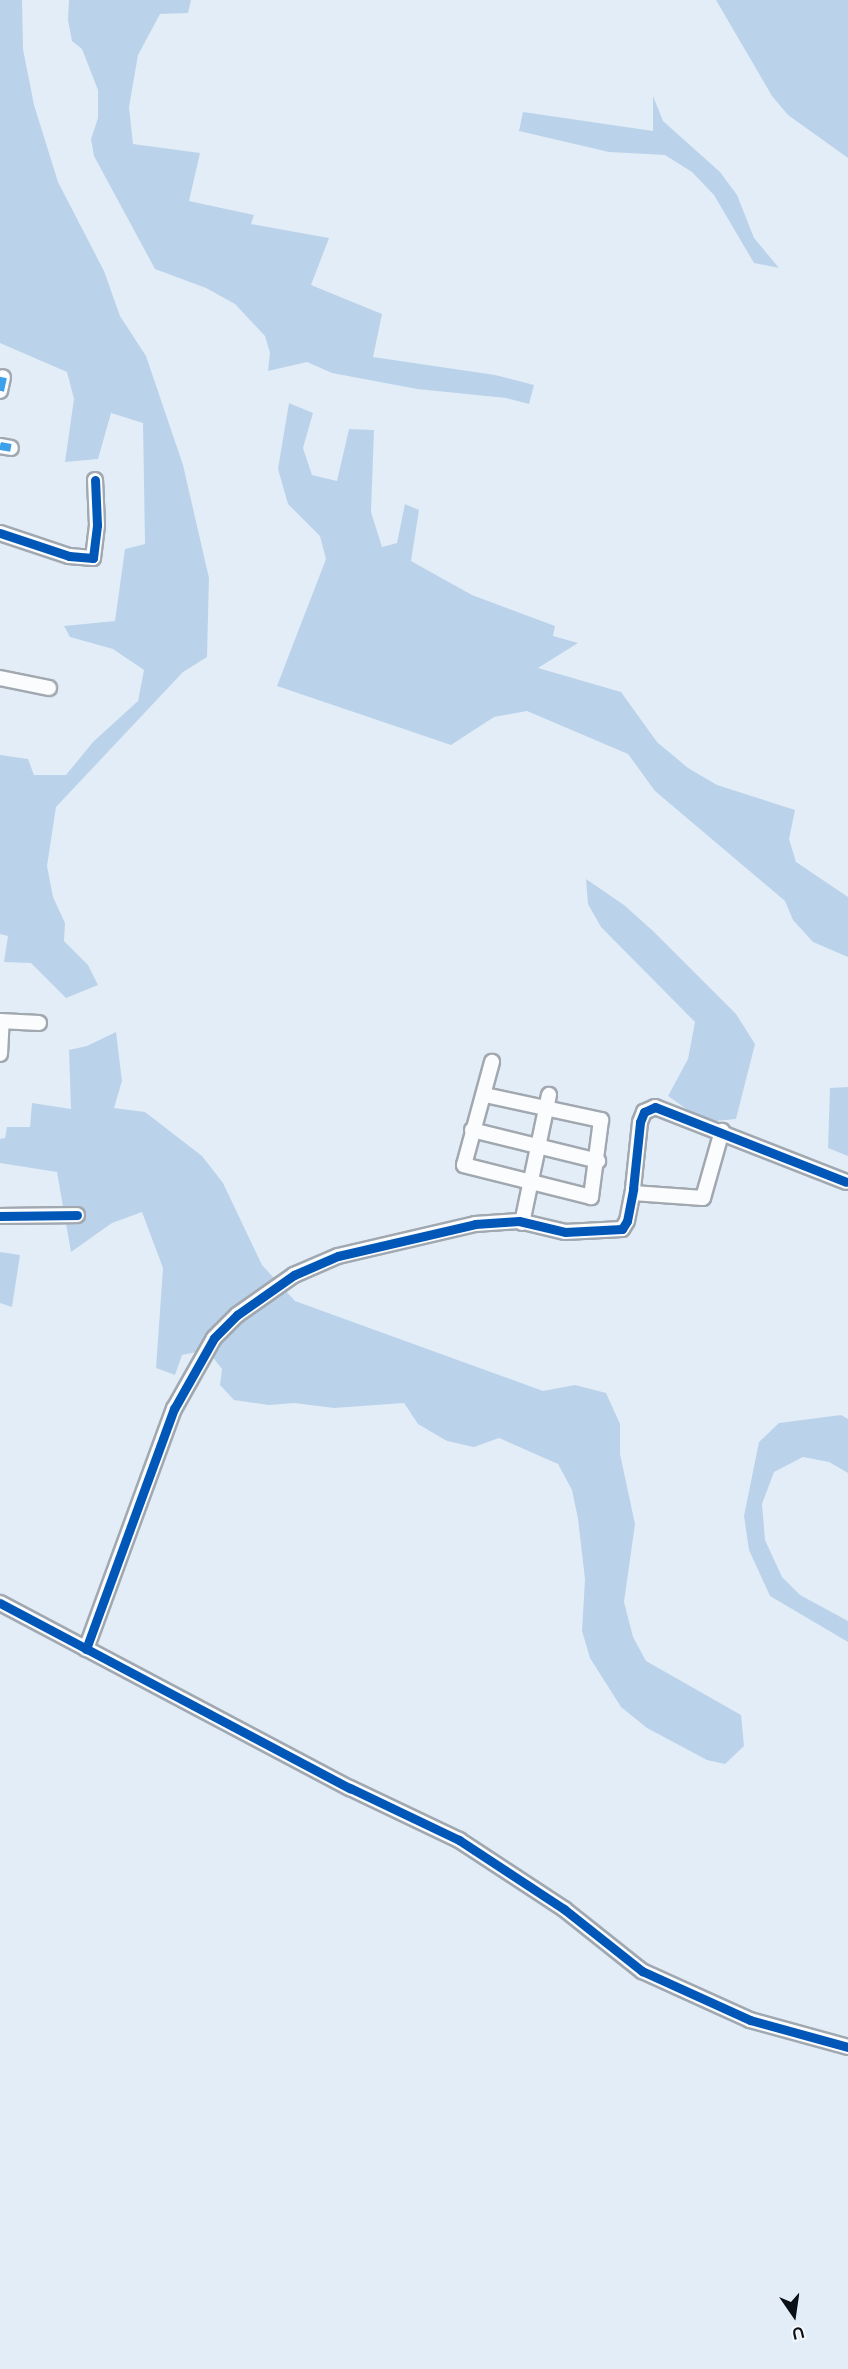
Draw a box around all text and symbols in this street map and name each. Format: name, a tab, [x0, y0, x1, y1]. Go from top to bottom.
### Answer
north arrow	[764, 2285, 824, 2345]
text: U	[790, 2322, 806, 2344]

